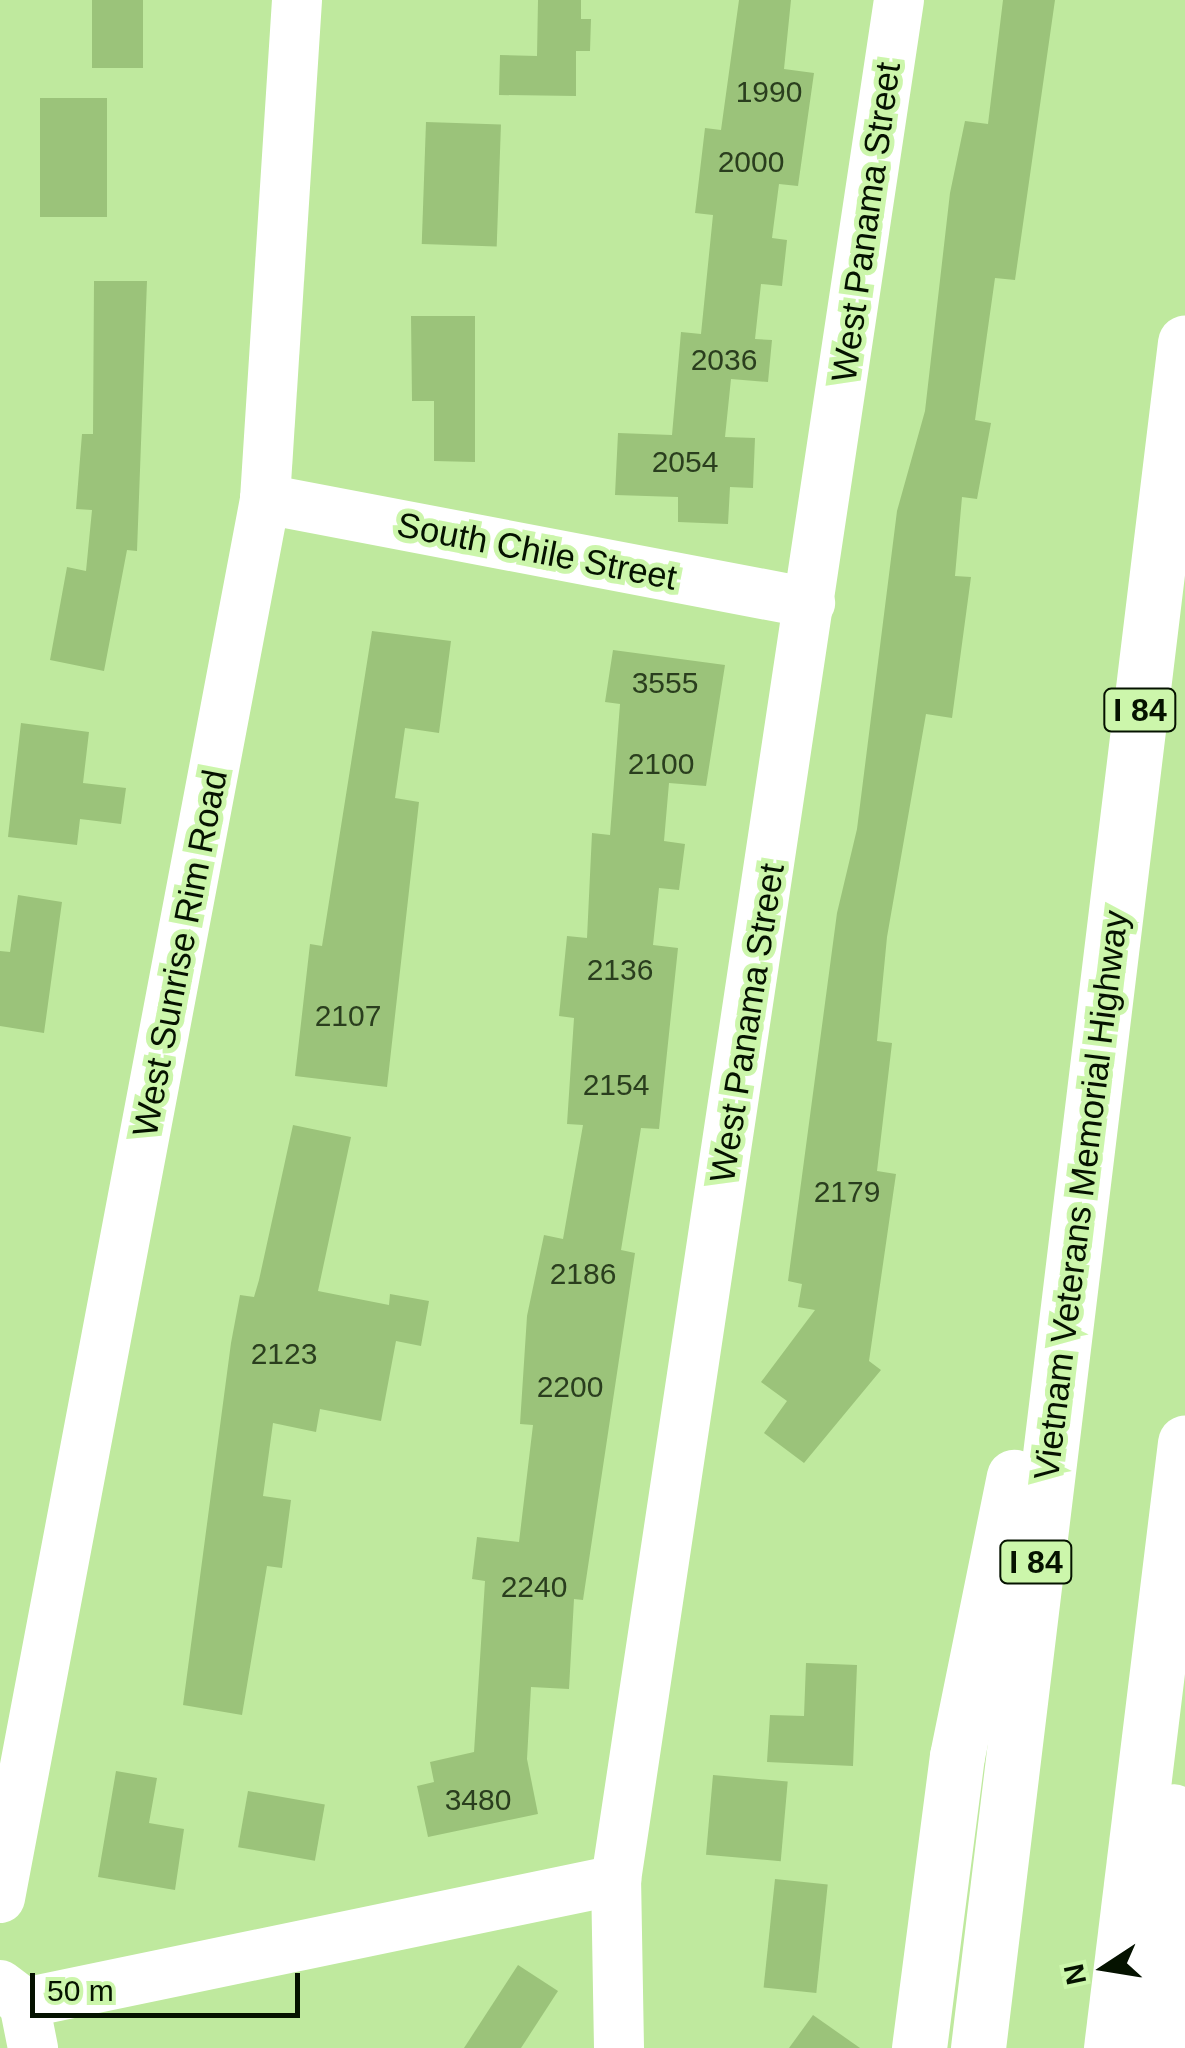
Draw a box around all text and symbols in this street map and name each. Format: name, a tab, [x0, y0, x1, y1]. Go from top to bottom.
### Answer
street label: West Panama Street	[823, 60, 909, 384]
house number: 1990	[736, 74, 802, 110]
house number: 2000	[718, 144, 784, 180]
house number: 2036	[691, 342, 757, 378]
house number: 2054	[652, 444, 718, 480]
street label: South Chile Street	[394, 503, 680, 599]
house number: 3555	[632, 665, 698, 701]
road number: I 84	[1102, 683, 1178, 737]
house number: 2100	[628, 746, 694, 782]
street label: West Sunrise Rim Road	[124, 766, 236, 1140]
street label: West Panama Street	[701, 861, 793, 1185]
street label: Vietnam Veterans Memorial Highway	[1025, 908, 1137, 1482]
house number: 2136	[587, 952, 653, 988]
house number: 2107	[315, 998, 381, 1034]
house number: 2154	[583, 1067, 649, 1103]
house number: 2179	[814, 1174, 880, 1210]
house number: 2186	[550, 1256, 616, 1292]
house number: 2123	[251, 1336, 317, 1372]
house number: 2200	[537, 1369, 603, 1405]
road number: I 84	[998, 1535, 1074, 1589]
house number: 2240	[501, 1569, 567, 1605]
house number: 3480	[445, 1782, 511, 1818]
north arrow	[1055, 1918, 1155, 2018]
scale bar	[35, 1953, 305, 2015]
text: N	[1058, 1961, 1092, 1987]
text: 50 m	[47, 1974, 114, 2007]

